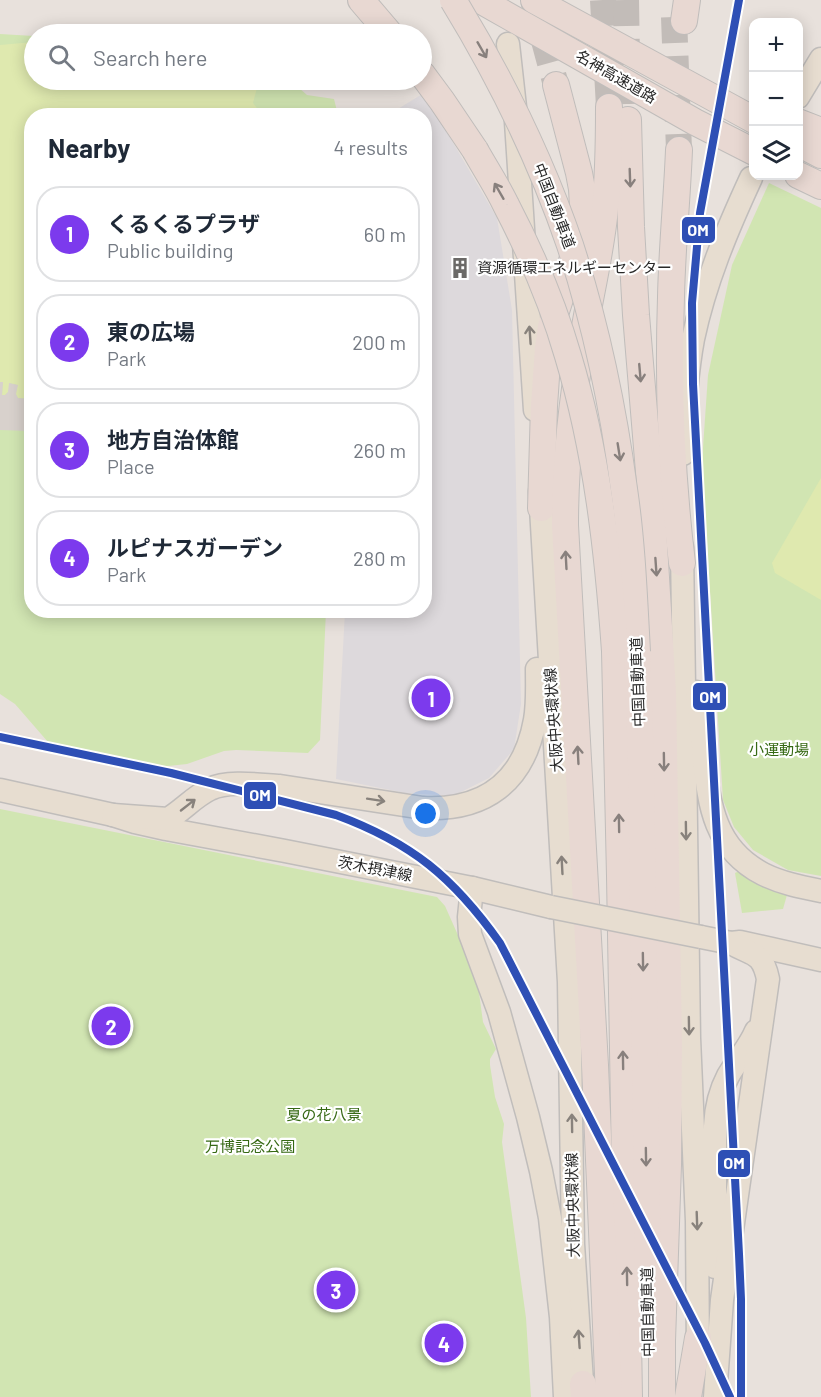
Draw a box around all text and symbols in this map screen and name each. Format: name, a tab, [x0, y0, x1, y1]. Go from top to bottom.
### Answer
map controls	[749, 18, 803, 180]
button: +	[749, 18, 803, 72]
search box	[24, 24, 432, 90]
icon: search	[45, 41, 78, 74]
one-way arrow	[477, 42, 489, 59]
text: Search here	[93, 44, 207, 70]
street label: 名神高速道路	[573, 46, 660, 106]
button: −	[749, 72, 803, 126]
button: layers	[749, 126, 803, 180]
text: Nearby	[48, 132, 130, 163]
text: 4 results	[333, 135, 408, 159]
street label: 中国自動車道	[530, 160, 579, 251]
one-way arrow	[624, 168, 635, 188]
one-way arrow	[493, 183, 505, 200]
text: くるくるプラザ	[107, 210, 260, 236]
line badge: OM	[681, 216, 716, 244]
text: OM	[687, 220, 709, 239]
text: 1	[66, 222, 73, 246]
text: 60 m	[364, 222, 406, 246]
text: Public building	[107, 238, 233, 262]
building icon: 資源循環エネルギーセンター	[448, 256, 472, 280]
place label: 資源循環エネルギーセンター	[477, 258, 672, 276]
text: 東の広場	[107, 318, 195, 344]
one-way arrow	[525, 326, 536, 346]
text: 2	[64, 330, 75, 354]
text: 200 m	[352, 330, 406, 354]
text: Park	[107, 346, 146, 370]
one-way arrow	[635, 362, 646, 382]
text: 地方自治体館	[107, 426, 239, 452]
text: 3	[64, 438, 75, 462]
text: 260 m	[353, 438, 406, 462]
one-way arrow	[613, 441, 624, 461]
text: Place	[107, 454, 155, 478]
text: ルピナスガーデン	[107, 534, 283, 560]
text: 4	[63, 546, 76, 570]
text: 280 m	[353, 546, 406, 570]
one-way arrow	[561, 550, 572, 570]
one-way arrow	[651, 557, 662, 577]
text: Park	[107, 562, 146, 586]
street label: 中国自動車道	[626, 637, 648, 727]
street label: 大阪中央環状線	[540, 667, 566, 773]
pin: 1	[412, 676, 450, 720]
line badge: OM	[692, 682, 727, 711]
text: OM	[699, 687, 721, 706]
park label: 小運動場	[749, 740, 809, 758]
one-way arrow	[572, 745, 583, 765]
one-way arrow	[658, 751, 670, 771]
line badge: OM	[243, 781, 277, 810]
text: OM	[249, 785, 271, 804]
one-way arrow	[366, 795, 385, 806]
one-way arrow	[180, 798, 196, 811]
your location	[411, 799, 440, 828]
one-way arrow	[613, 813, 625, 833]
one-way arrow	[680, 821, 692, 841]
street label: 茨木摂津線	[337, 852, 414, 884]
one-way arrow	[557, 856, 568, 876]
one-way arrow	[638, 951, 649, 971]
pin: 2	[92, 1004, 130, 1048]
one-way arrow	[683, 1015, 695, 1035]
one-way arrow	[617, 1050, 629, 1070]
park label: 夏の花八景	[286, 1105, 362, 1123]
one-way arrow	[566, 1113, 577, 1133]
park label: 万博記念公園	[205, 1137, 295, 1155]
one-way arrow	[640, 1146, 652, 1166]
line badge: OM	[717, 1149, 751, 1178]
street label: 大阪中央環状線	[562, 1152, 582, 1258]
text: OM	[723, 1153, 745, 1172]
one-way arrow	[691, 1210, 702, 1230]
one-way arrow	[621, 1266, 632, 1286]
street label: 中国自動車道	[637, 1267, 657, 1357]
pin: 3	[316, 1268, 356, 1312]
pin: 4	[424, 1320, 464, 1366]
one-way arrow	[573, 1329, 584, 1349]

